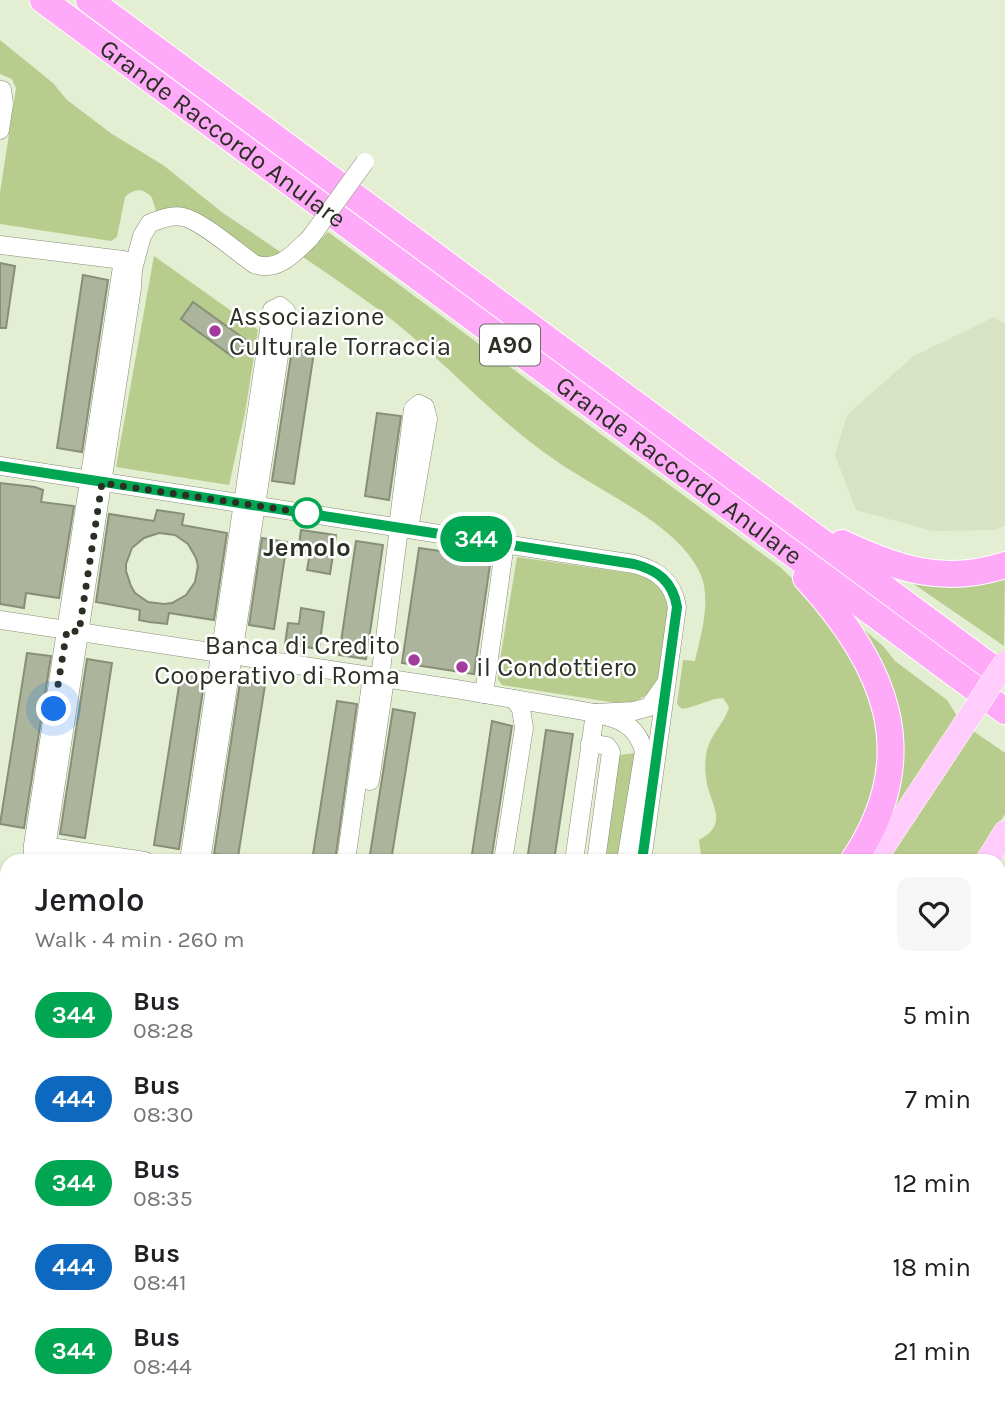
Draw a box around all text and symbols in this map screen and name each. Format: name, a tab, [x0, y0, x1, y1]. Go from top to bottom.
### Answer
street label: Grande Raccordo Anulare	[94, 32, 352, 235]
place label: Associazione Culturale Torraccia	[229, 301, 451, 362]
marker: Associazione Culturale Torraccia	[207, 323, 223, 339]
road number: A90	[480, 324, 540, 366]
street label: Grande Raccordo Anulare	[550, 369, 808, 572]
marker: Jemolo	[292, 498, 322, 528]
line badge: 344	[436, 516, 516, 562]
text: 344	[454, 525, 498, 553]
place label: Jemolo	[263, 532, 351, 563]
place label: Banca di Credito Cooperativo di Roma	[154, 630, 400, 691]
marker: Banca di Credito Cooperativo di Roma	[406, 652, 422, 668]
place label: il Condottiero	[476, 652, 637, 683]
marker: il Condottiero	[454, 659, 470, 675]
your location	[36, 691, 71, 726]
button: heart	[897, 877, 971, 951]
text: Jemolo	[35, 881, 145, 919]
text: Walk · 4 min · 260 m	[35, 926, 245, 953]
text: Bus	[133, 986, 180, 1017]
text: 5 min	[902, 1000, 971, 1031]
text: 344	[52, 1001, 95, 1029]
text: 08:28	[133, 1017, 194, 1044]
text: Bus	[133, 1070, 180, 1101]
text: 7 min	[905, 1084, 971, 1115]
text: 444	[52, 1085, 95, 1113]
text: 08:30	[133, 1101, 193, 1128]
text: Bus	[133, 1154, 180, 1185]
text: 12 min	[893, 1168, 971, 1199]
text: 344	[52, 1169, 95, 1197]
text: 08:35	[133, 1185, 193, 1212]
text: Bus	[133, 1238, 180, 1269]
text: 18 min	[892, 1252, 971, 1283]
text: 444	[52, 1253, 95, 1281]
text: 08:41	[133, 1269, 187, 1296]
text: Bus	[133, 1322, 180, 1353]
text: 21 min	[893, 1336, 971, 1367]
text: 344	[52, 1337, 95, 1365]
text: 08:44	[133, 1353, 192, 1380]

